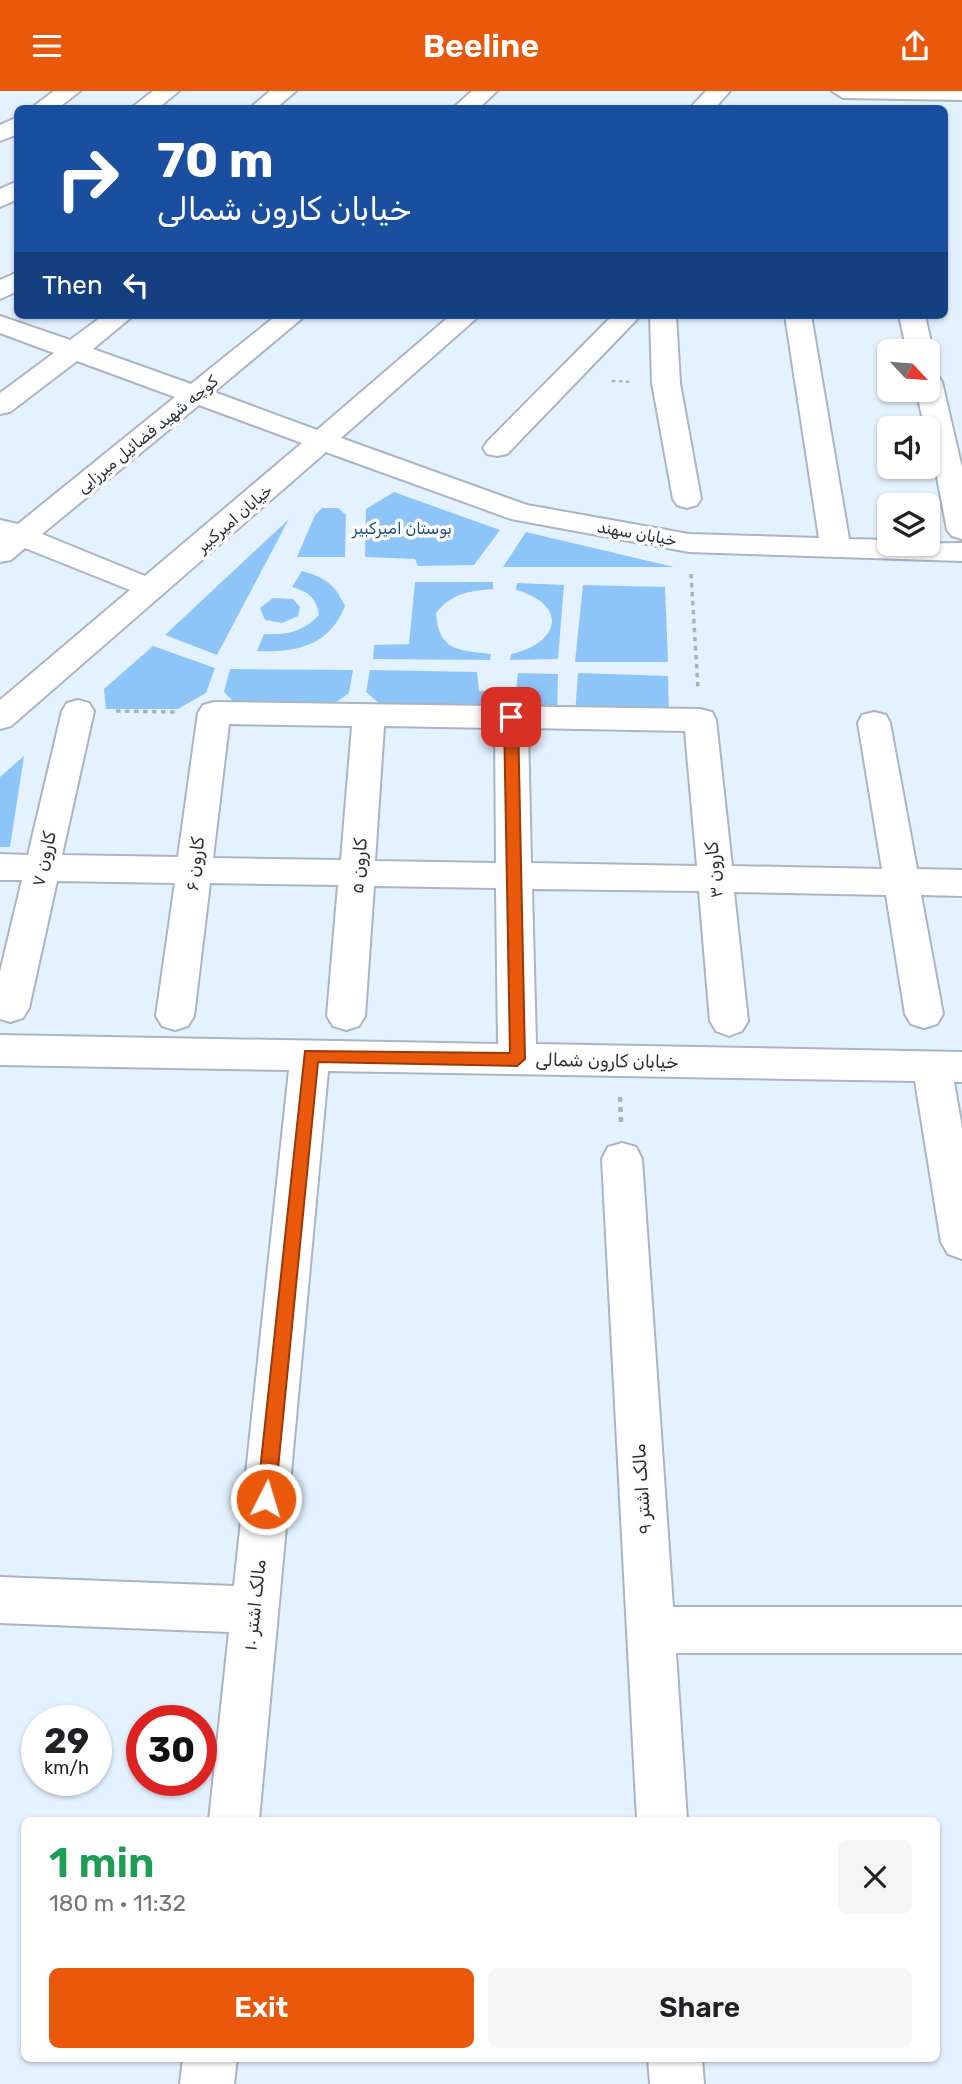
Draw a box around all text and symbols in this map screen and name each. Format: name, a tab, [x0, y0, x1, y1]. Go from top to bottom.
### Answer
icon: menu	[28, 27, 66, 65]
text: Beeline	[423, 27, 539, 65]
icon: share	[896, 27, 934, 65]
text: 70 m	[157, 131, 274, 189]
icon: right	[42, 133, 133, 224]
text: خیابان کارون شمالی	[157, 190, 412, 228]
icon: left	[117, 266, 155, 304]
text: Then	[42, 270, 103, 301]
north arrow	[877, 339, 940, 403]
map controls	[877, 339, 940, 556]
street label: کوچه شهید فضائیل میرزایی	[73, 371, 223, 498]
button: sound	[877, 416, 940, 479]
street label: خیابان امیرکبیر	[192, 480, 277, 558]
button: layers	[877, 493, 940, 556]
street label: خیابان سهند	[595, 517, 678, 551]
park label: بوستان امیرکبیر	[351, 519, 452, 539]
pin	[481, 687, 541, 747]
icon: arrive	[492, 698, 530, 736]
street label: کارون ۷	[27, 829, 61, 889]
street label: کارون ۶	[181, 836, 209, 892]
street label: کارون ۵	[346, 837, 372, 895]
street label: کارون ۳	[701, 841, 727, 899]
street label: خیابان کارون شمالی	[535, 1049, 679, 1073]
street label: مالک اشتر ۹	[628, 1443, 656, 1535]
position arrow	[229, 1462, 303, 1536]
street label: مالک اشتر ۱۰	[239, 1558, 271, 1652]
speed limit sign: 30	[126, 1705, 217, 1796]
text: 29	[44, 1720, 89, 1762]
text: km/h	[44, 1757, 89, 1779]
text: 1 min	[49, 1838, 155, 1888]
button: close	[838, 1840, 912, 1914]
text: 180 m · 11:32	[49, 1889, 186, 1917]
button: Exit	[49, 1968, 474, 2048]
button: Share	[488, 1968, 912, 2048]

